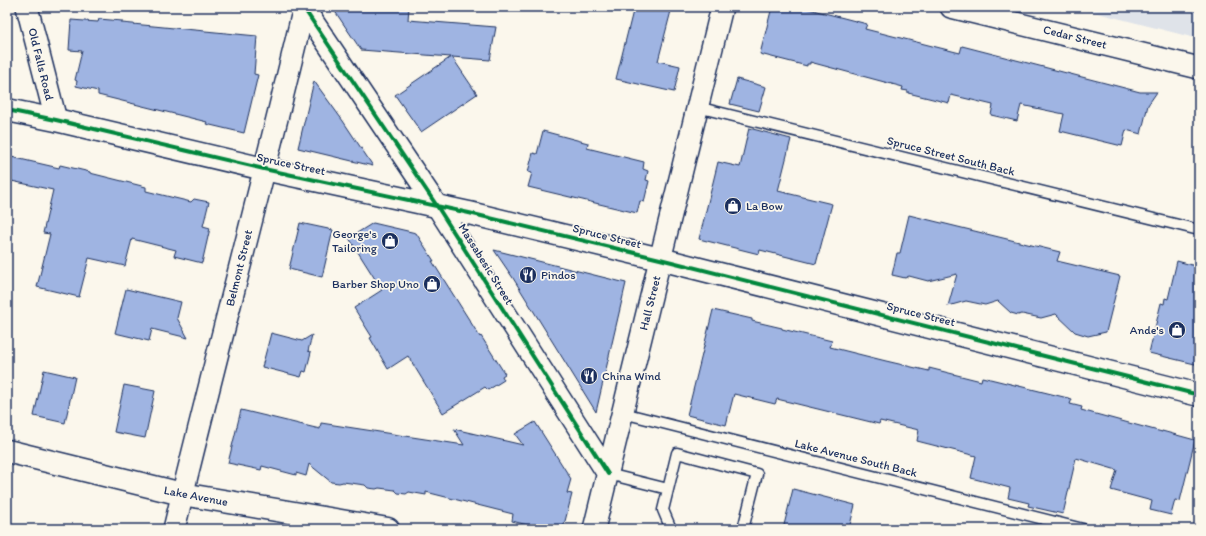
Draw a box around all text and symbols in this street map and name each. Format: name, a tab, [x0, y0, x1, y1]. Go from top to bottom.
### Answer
street label: Cedar Street	[1042, 22, 1109, 52]
street label: Old Falls Road	[25, 26, 57, 102]
street label: Spruce Street South Back	[886, 133, 1017, 179]
street label: Spruce Street	[255, 150, 327, 178]
shop icon: La Bow	[723, 196, 743, 216]
place label: La Bow	[746, 199, 783, 213]
street label: Massabesic Street	[455, 221, 517, 308]
street label: Spruce Street	[571, 221, 643, 251]
place label: George's Tailoring	[332, 227, 378, 255]
street label: Belmont Street	[223, 228, 255, 308]
shop icon: George's Tailoring	[380, 231, 400, 251]
restaurant icon: Pindos	[518, 265, 538, 285]
place label: Pindos	[541, 268, 576, 282]
shop icon: Barber Shop Uno	[422, 274, 442, 294]
street label: Hall Street	[636, 274, 664, 332]
place label: Barber Shop Uno	[332, 277, 419, 291]
street label: Spruce Street	[885, 299, 957, 329]
shop icon: Ande's	[1167, 320, 1187, 340]
place label: Ande's	[1130, 323, 1164, 337]
restaurant icon: China Wind	[579, 366, 599, 386]
place label: China Wind	[602, 369, 661, 383]
street label: Lake Avenue South Back	[793, 436, 920, 480]
street label: Lake Avenue	[163, 483, 230, 509]

